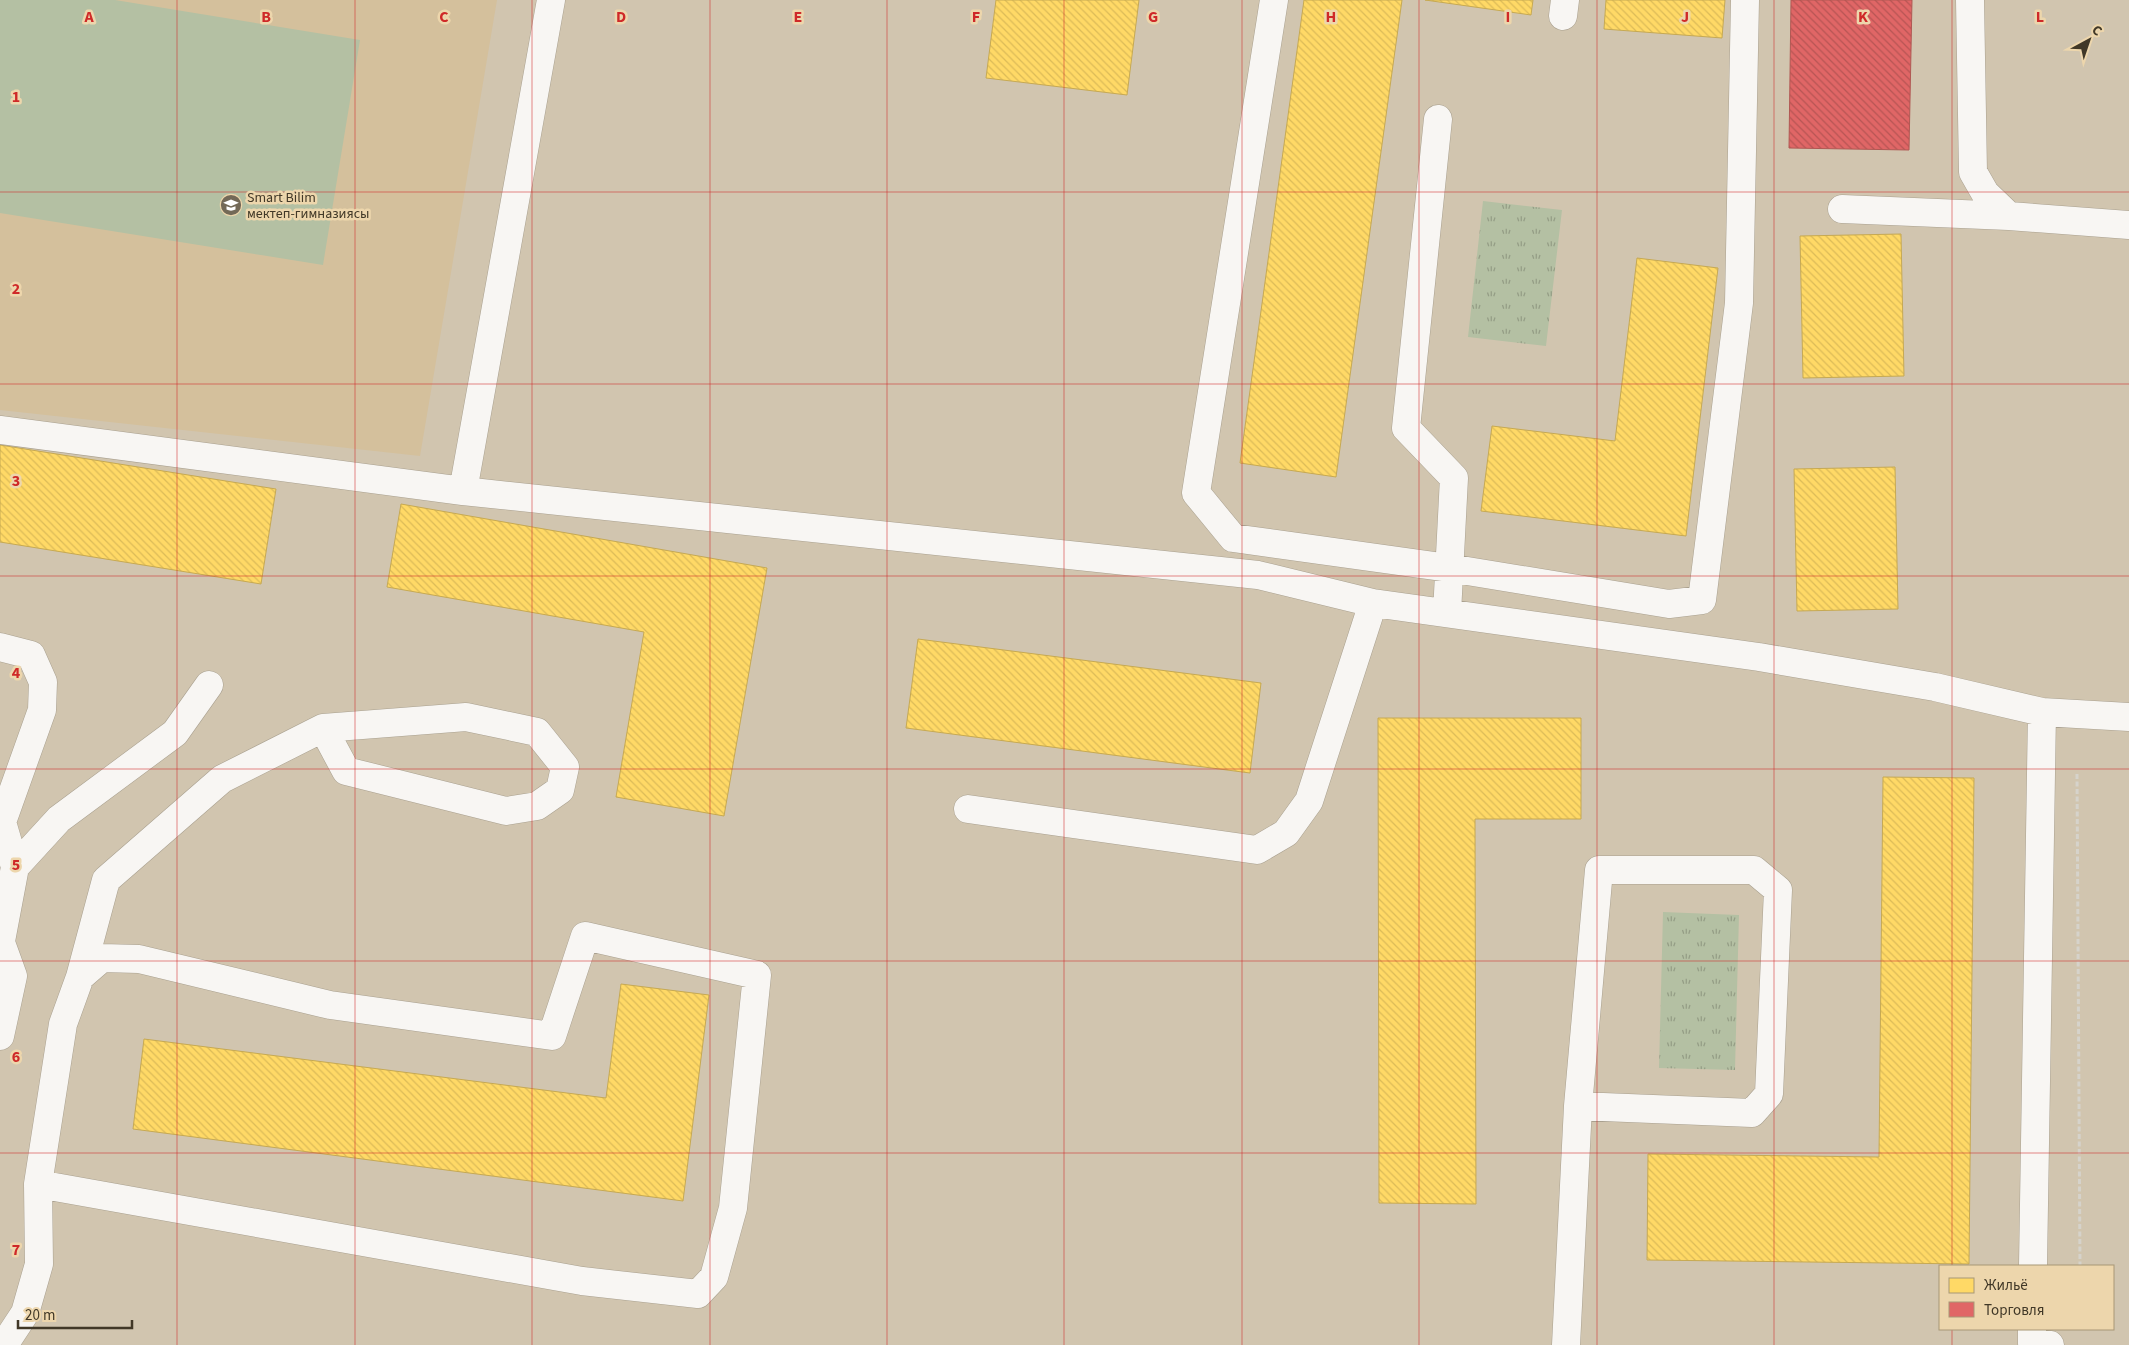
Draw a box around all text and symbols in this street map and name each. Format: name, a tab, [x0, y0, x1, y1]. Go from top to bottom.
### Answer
text: A	[83, 6, 94, 28]
text: B	[261, 6, 271, 28]
text: C	[439, 6, 449, 28]
text: D	[616, 6, 626, 28]
text: E	[794, 6, 802, 28]
text: F	[972, 6, 980, 28]
text: G	[1148, 6, 1158, 28]
text: H	[1326, 6, 1336, 28]
text: I	[1506, 6, 1510, 28]
text: J	[1681, 6, 1689, 28]
text: K	[1858, 6, 1868, 28]
text: L	[2036, 6, 2044, 28]
north arrow	[2064, 15, 2114, 65]
text: С	[2087, 21, 2106, 41]
text: 1	[12, 86, 20, 108]
place label: Smart Bilim мектеп-гимназиясы	[247, 188, 370, 224]
school or university icon: Smart Bilim мектеп-гимназиясы	[219, 193, 243, 217]
text: 2	[12, 278, 20, 300]
text: 3	[12, 470, 20, 492]
text: 4	[12, 662, 21, 684]
text: 5	[12, 854, 20, 876]
text: 6	[12, 1046, 20, 1068]
text: 7	[12, 1239, 20, 1261]
legend	[1939, 1265, 2114, 1330]
text: Жильё	[1984, 1275, 2028, 1296]
scale bar	[18, 1298, 131, 1330]
text: Торговля	[1984, 1300, 2044, 1321]
text: 20 m	[25, 1305, 55, 1326]

